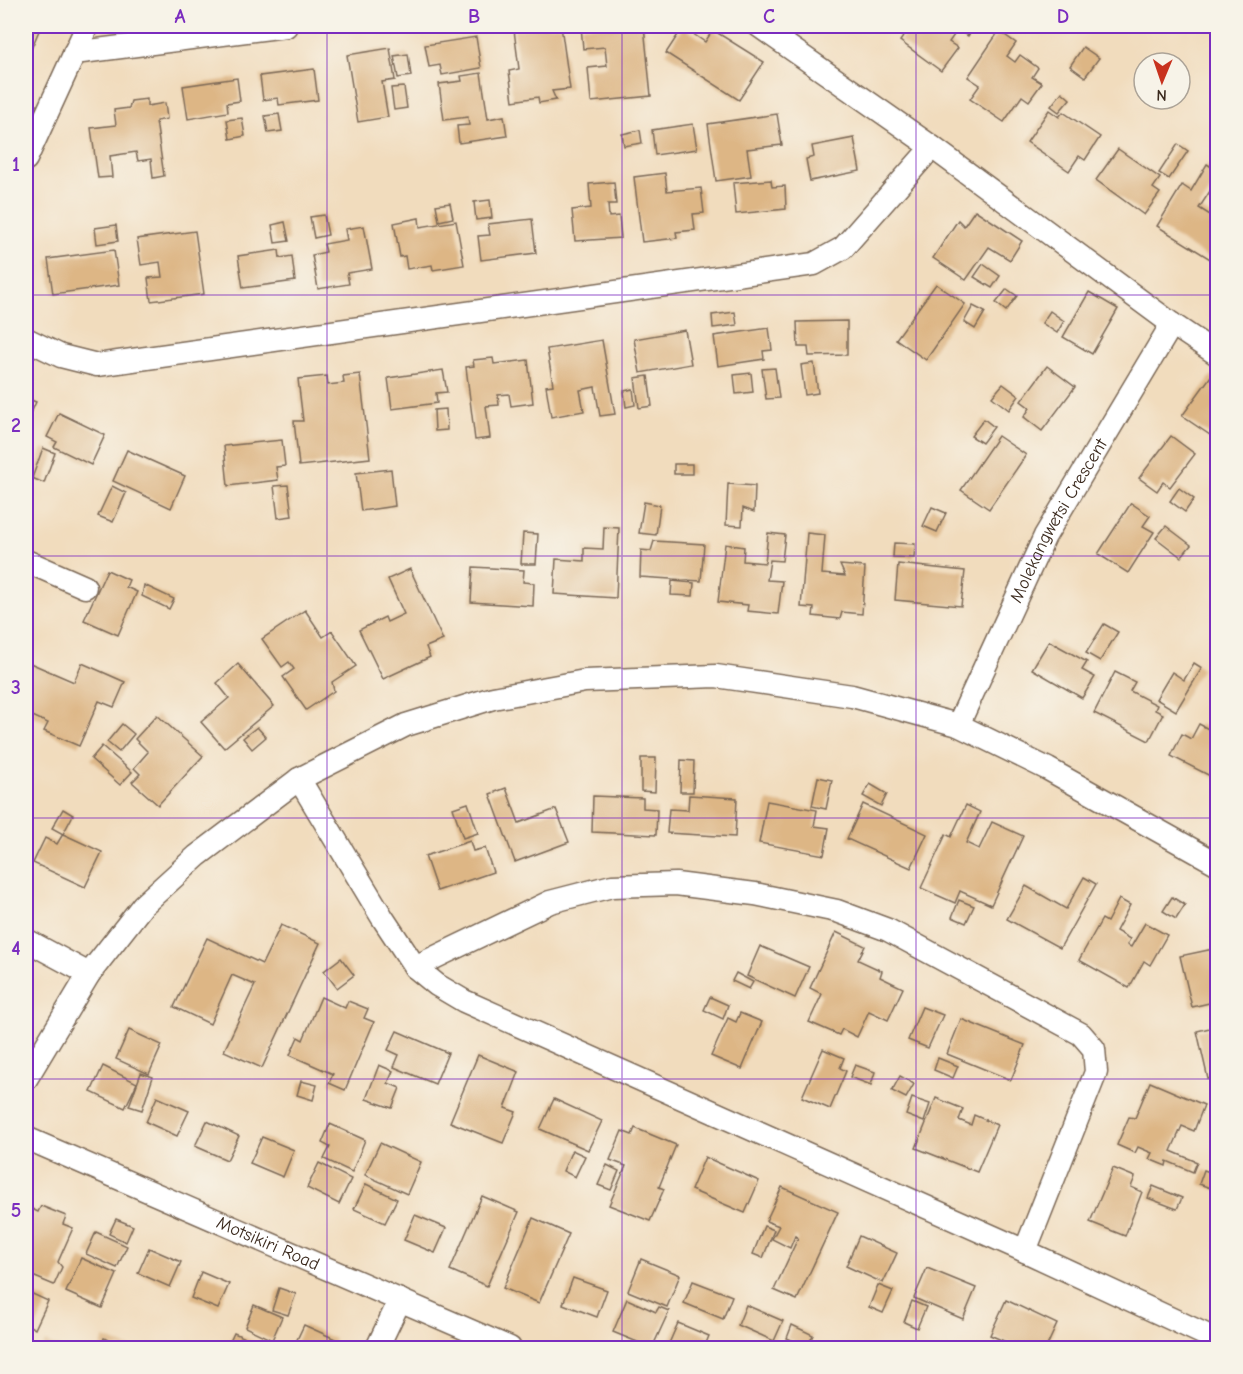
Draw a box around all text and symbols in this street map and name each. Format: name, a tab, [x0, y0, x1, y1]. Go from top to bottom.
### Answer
text: A	[174, 5, 186, 28]
text: B	[468, 5, 480, 28]
text: C	[763, 5, 775, 28]
text: D	[1057, 5, 1069, 28]
north arrow	[1132, 51, 1192, 111]
text: N	[1156, 86, 1167, 104]
text: 1	[12, 153, 20, 176]
text: 2	[11, 414, 21, 437]
street label: Molekangwetsi Crescent	[1006, 434, 1112, 606]
text: 3	[11, 676, 21, 699]
text: 4	[11, 937, 21, 960]
text: 5	[11, 1199, 21, 1222]
street label: Motsikiri Road	[213, 1212, 323, 1275]

